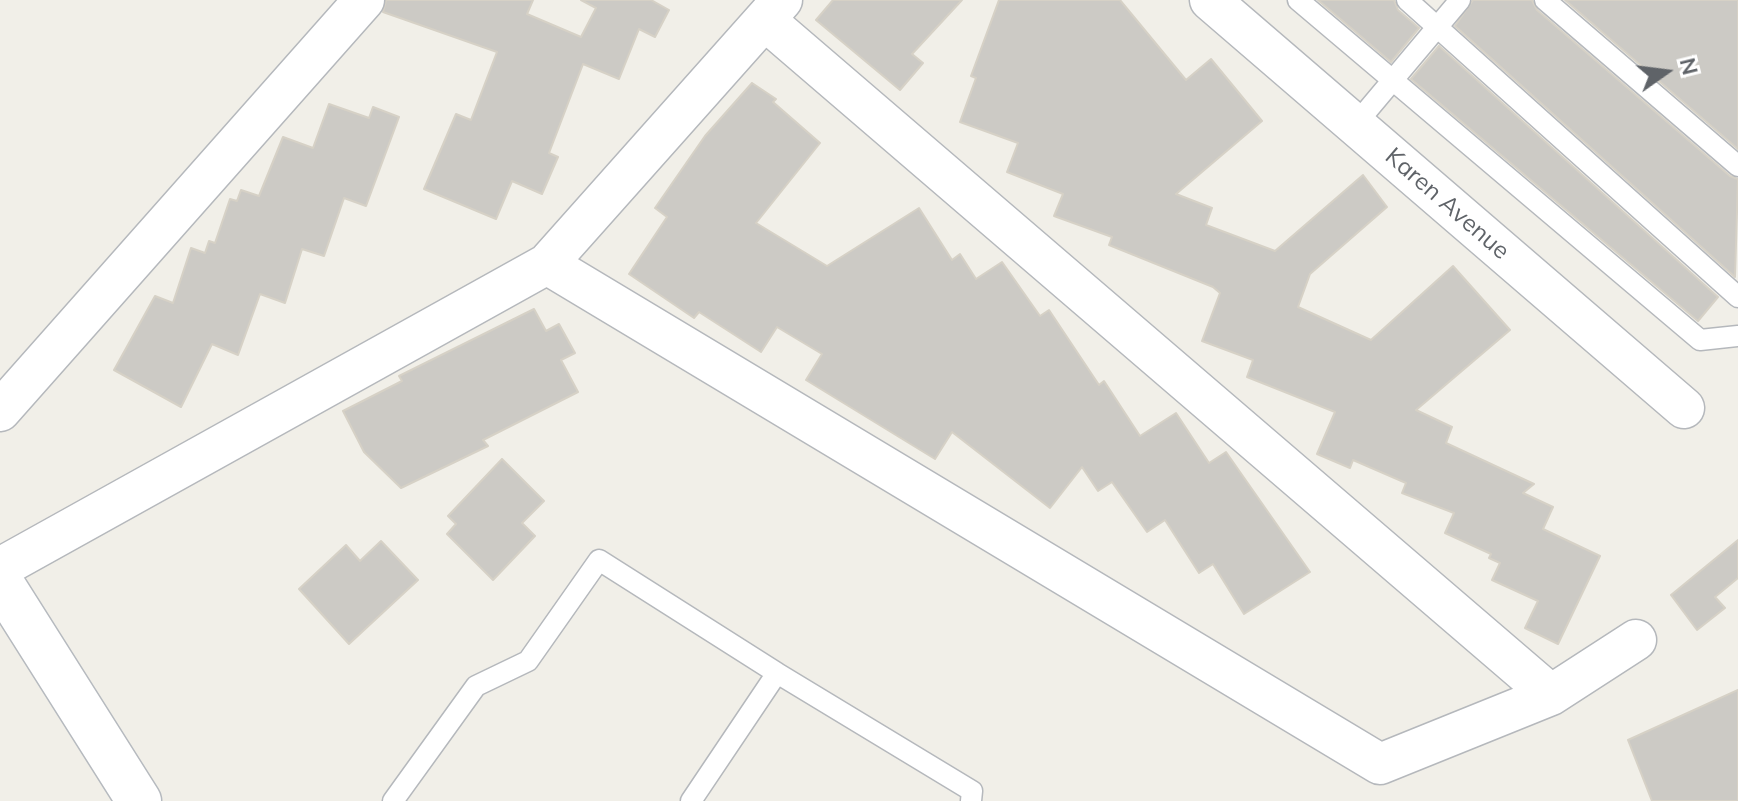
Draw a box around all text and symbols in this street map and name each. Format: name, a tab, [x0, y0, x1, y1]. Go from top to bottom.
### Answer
north arrow	[1626, 32, 1706, 112]
text: N	[1674, 55, 1705, 78]
street label: Karen Avenue	[1379, 142, 1515, 266]

